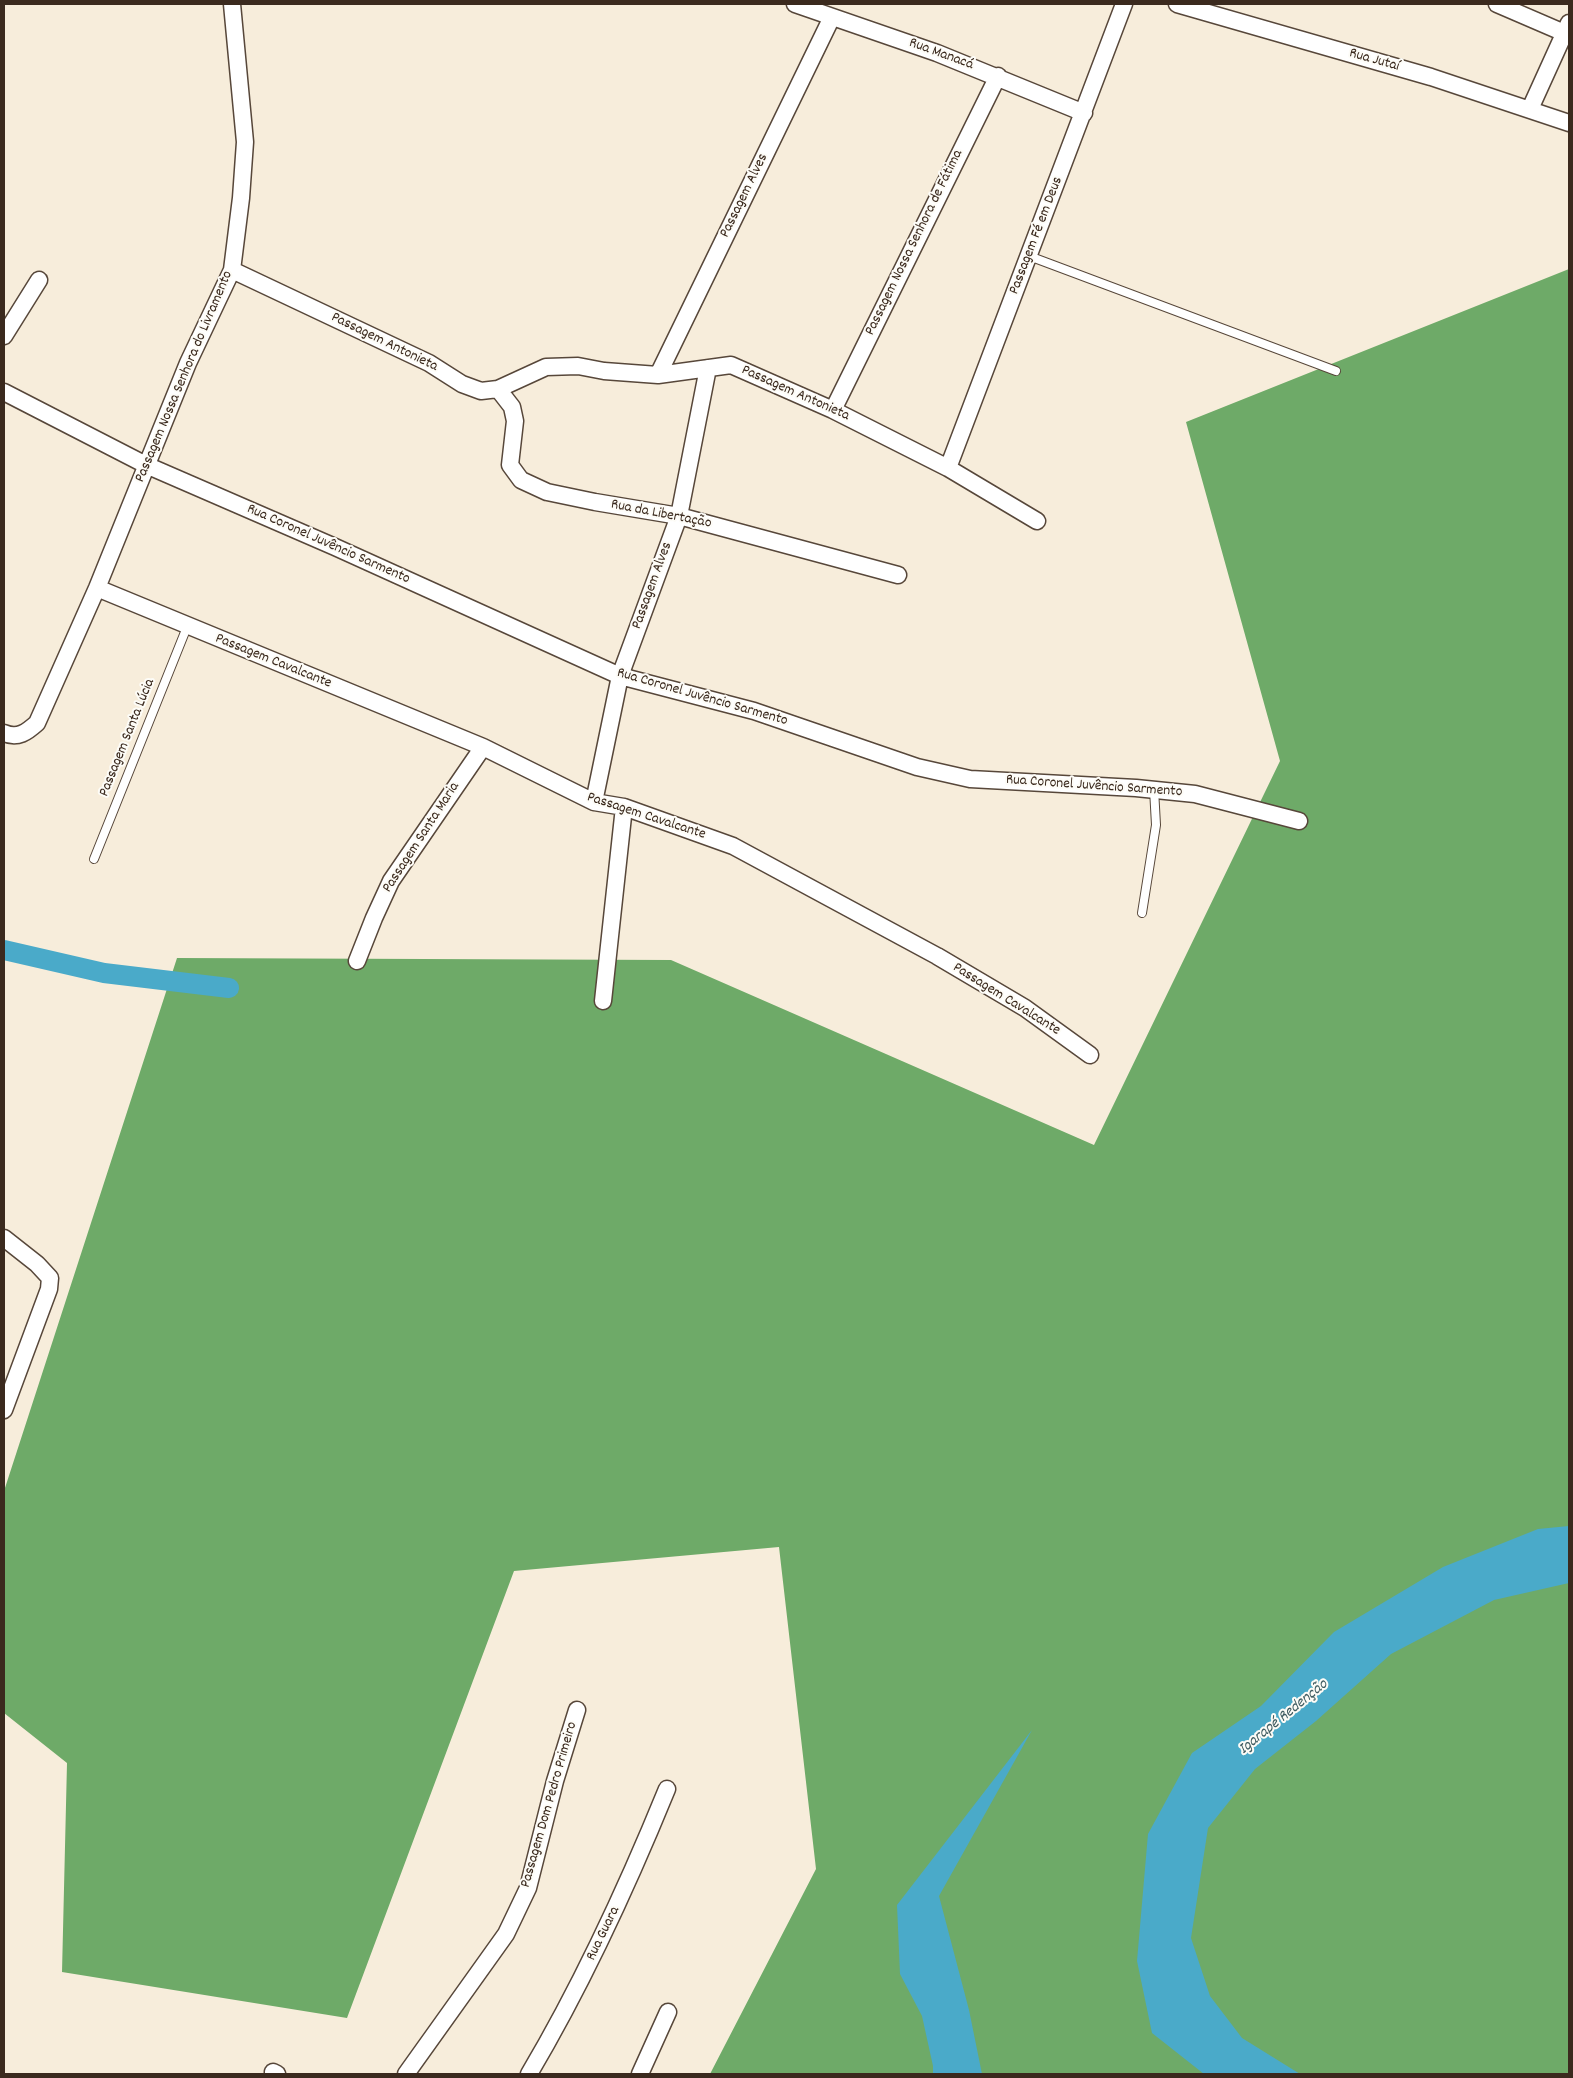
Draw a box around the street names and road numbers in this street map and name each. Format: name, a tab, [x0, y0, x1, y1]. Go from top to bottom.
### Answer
street label: Rua Manacá	[906, 35, 976, 75]
street label: Rua Jutaí	[1347, 45, 1401, 77]
street label: Passagem Nossa Senhora de Fátima	[862, 147, 968, 339]
street label: Passagem Alves	[717, 151, 773, 241]
street label: Passagem Fé em Deus	[1006, 175, 1068, 297]
street label: Passagem Nossa Senhora do Livramento	[132, 268, 238, 486]
street label: Passagem Antonieta	[328, 309, 440, 377]
street label: Passagem Antonieta	[738, 362, 852, 426]
street label: Rua da Libertação	[609, 496, 713, 534]
street label: Rua Coronel Juvêncio Sarmento	[244, 501, 412, 589]
street label: Passagem Alves	[629, 540, 677, 632]
street label: Passagem Cavalcante	[212, 630, 334, 694]
street label: Rua Coronel Juvêncio Sarmento	[615, 665, 789, 731]
street label: Passagem Santa Lúcia	[96, 676, 160, 800]
street label: Rua Coronel Juvêncio Sarmento	[1005, 772, 1183, 802]
street label: Passagem Santa Maria	[380, 779, 464, 897]
street label: Passagem Cavalcante	[584, 789, 708, 845]
street label: Passagem Cavalcante	[949, 960, 1063, 1040]
street label: Passagem Dom Pedro Primeiro	[518, 1720, 582, 1890]
street label: Rua Guara	[583, 1904, 625, 1964]

